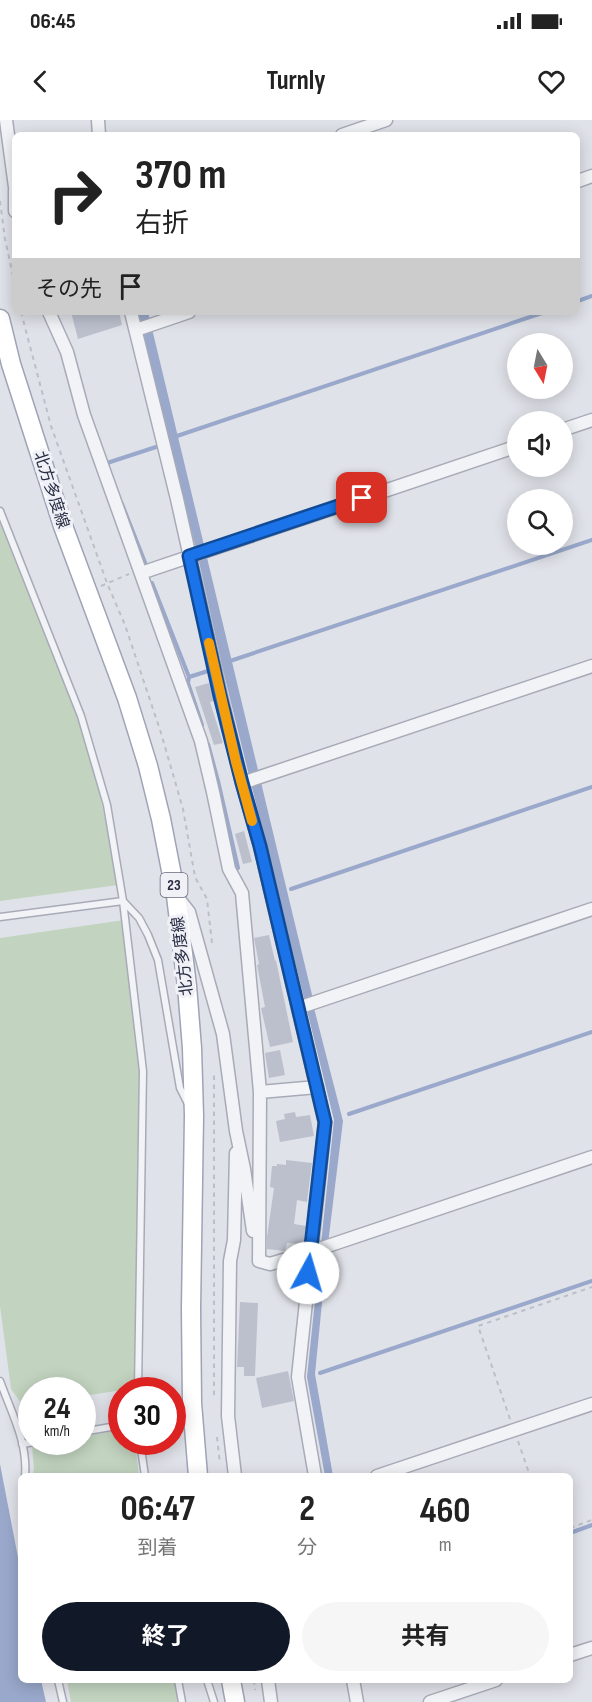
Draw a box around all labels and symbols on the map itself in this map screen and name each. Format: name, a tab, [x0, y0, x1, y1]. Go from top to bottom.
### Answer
north arrow	[507, 333, 573, 399]
street label: 北方多度線	[30, 449, 72, 531]
pin	[336, 472, 387, 523]
road number: 23	[160, 873, 188, 897]
street label: 北方多度線	[169, 915, 197, 997]
position arrow	[276, 1241, 340, 1305]
speed limit sign: 30	[108, 1377, 186, 1455]

